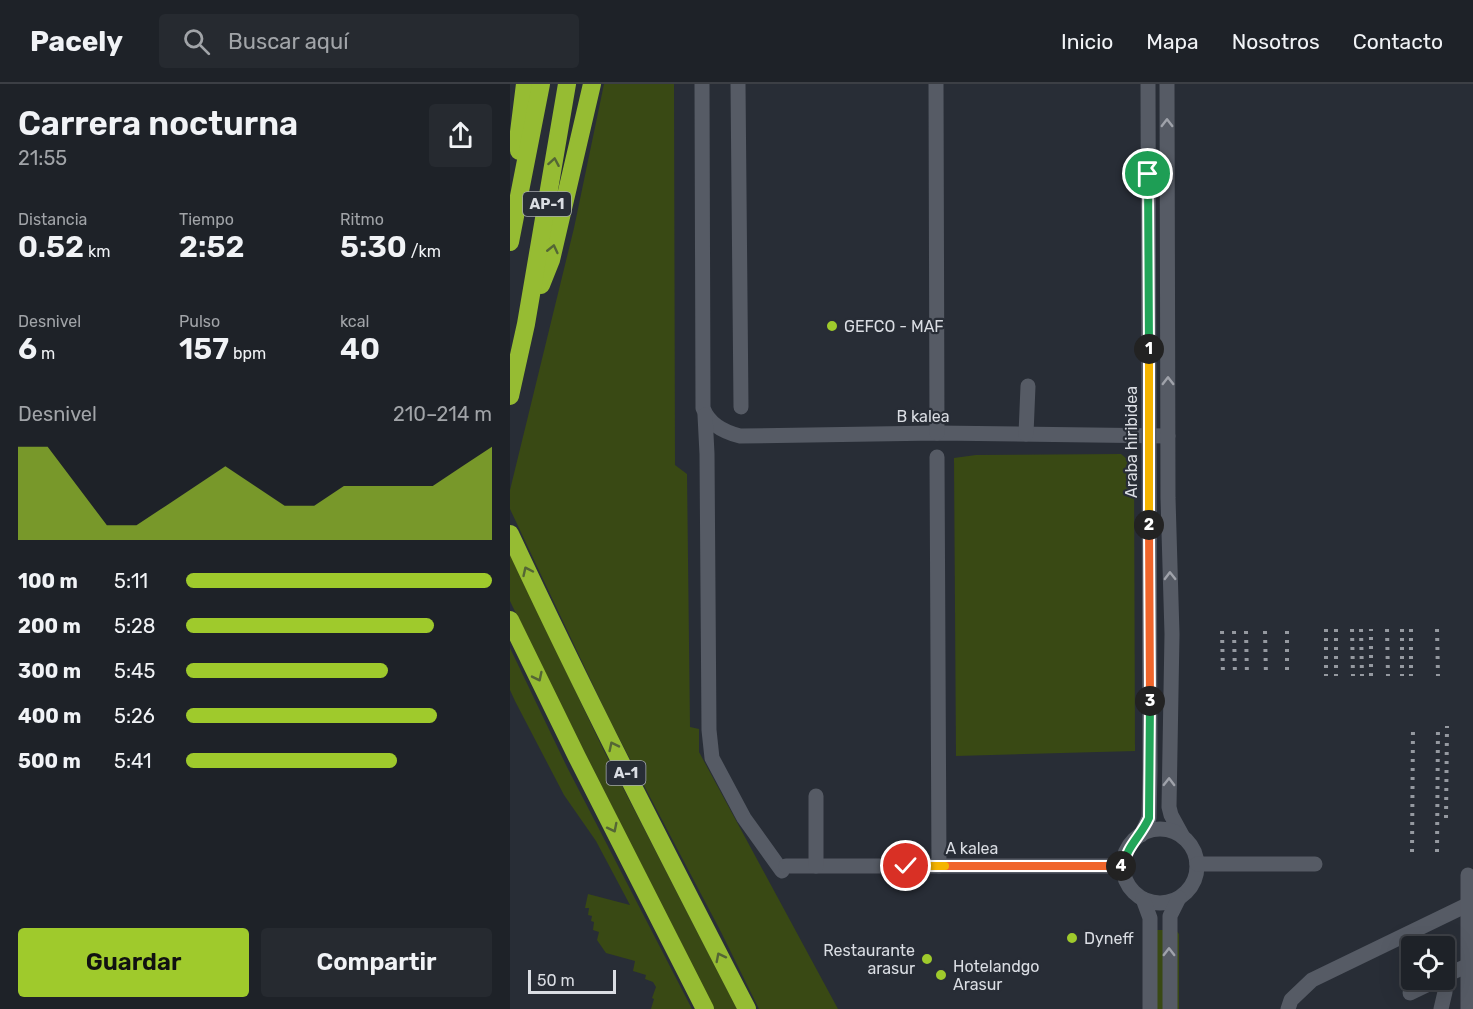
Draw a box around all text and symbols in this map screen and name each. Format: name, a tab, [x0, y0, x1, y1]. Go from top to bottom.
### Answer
search box	[159, 14, 579, 68]
text: Pacely	[30, 25, 123, 58]
icon: search	[180, 25, 213, 58]
text: Buscar aquí	[228, 28, 349, 55]
text: Inicio	[1061, 29, 1113, 54]
text: Mapa	[1146, 29, 1199, 54]
text: Nosotros	[1232, 29, 1320, 54]
text: Contacto	[1353, 29, 1443, 54]
text: Carrera nocturna	[18, 104, 298, 143]
button: share	[429, 104, 492, 167]
one-way arrow	[1161, 118, 1173, 127]
text: 21:55	[18, 146, 67, 170]
pin	[1122, 148, 1173, 199]
icon: arrive	[1131, 157, 1164, 190]
one-way arrow	[547, 158, 560, 168]
road number: AP-1	[523, 192, 571, 216]
text: Distancia	[18, 210, 87, 229]
text: Tiempo	[179, 210, 234, 229]
text: Ritmo	[340, 210, 384, 229]
text: 0.52	[18, 229, 84, 265]
text: 2:52	[179, 229, 245, 265]
text: 5:30	[340, 229, 407, 265]
text: km	[84, 242, 110, 261]
text: /km	[407, 242, 441, 261]
one-way arrow	[546, 244, 559, 254]
text: Desnivel	[18, 312, 81, 331]
text: Pulso	[179, 312, 220, 331]
text: kcal	[340, 312, 369, 331]
place label: GEFCO - MAF	[844, 317, 944, 336]
marker: GEFCO - MAF	[825, 319, 839, 333]
text: 6	[18, 331, 37, 367]
text: 157	[179, 331, 229, 367]
text: 40	[340, 331, 380, 367]
pin: 1	[1134, 334, 1164, 364]
text: 1	[1145, 339, 1153, 358]
text: m	[37, 344, 55, 363]
text: bpm	[229, 344, 266, 363]
one-way arrow	[1162, 376, 1174, 385]
street label: Araba hiribidea	[1122, 386, 1141, 498]
text: Desnivel	[18, 402, 97, 426]
text: 210–214 m	[393, 402, 492, 426]
street label: B kalea	[896, 407, 950, 426]
pin: 2	[1134, 510, 1164, 540]
text: 2	[1144, 515, 1154, 534]
one-way arrow	[522, 566, 534, 577]
text: 100 m	[18, 569, 78, 593]
text: 5:11	[114, 569, 148, 593]
one-way arrow	[1164, 571, 1177, 580]
text: 200 m	[18, 614, 81, 638]
text: 5:28	[114, 614, 155, 638]
text: 300 m	[18, 659, 81, 683]
text: 5:45	[114, 659, 155, 683]
one-way arrow	[530, 670, 542, 681]
pin: 3	[1135, 686, 1165, 716]
text: 3	[1145, 691, 1155, 710]
text: 400 m	[18, 704, 81, 728]
text: 5:26	[114, 704, 155, 728]
one-way arrow	[608, 741, 620, 752]
text: 500 m	[18, 749, 81, 773]
text: 5:41	[114, 749, 152, 773]
road number: A-1	[606, 761, 646, 785]
one-way arrow	[1163, 778, 1176, 787]
one-way arrow	[606, 822, 617, 833]
street label: A kalea	[946, 839, 998, 858]
pin	[880, 840, 931, 891]
icon: check	[889, 849, 922, 882]
pin: 4	[1106, 851, 1136, 881]
text: 4	[1116, 856, 1126, 875]
button: Guardar	[18, 928, 249, 997]
button: Compartir	[261, 928, 492, 997]
place label: Dyneff	[1084, 929, 1134, 948]
marker: Dyneff	[1065, 931, 1079, 945]
map controls	[1401, 936, 1455, 990]
button: locate	[1401, 936, 1455, 990]
place label: Restaurante arasur	[823, 941, 915, 978]
one-way arrow	[1163, 948, 1175, 957]
marker: Restaurante arasur	[920, 952, 934, 966]
one-way arrow	[716, 953, 727, 963]
place label: Hotelandgo Arasur	[953, 957, 1039, 994]
scale bar	[528, 967, 616, 994]
marker: Hotelandgo Arasur	[934, 968, 948, 982]
text: 50 m	[537, 971, 575, 990]

